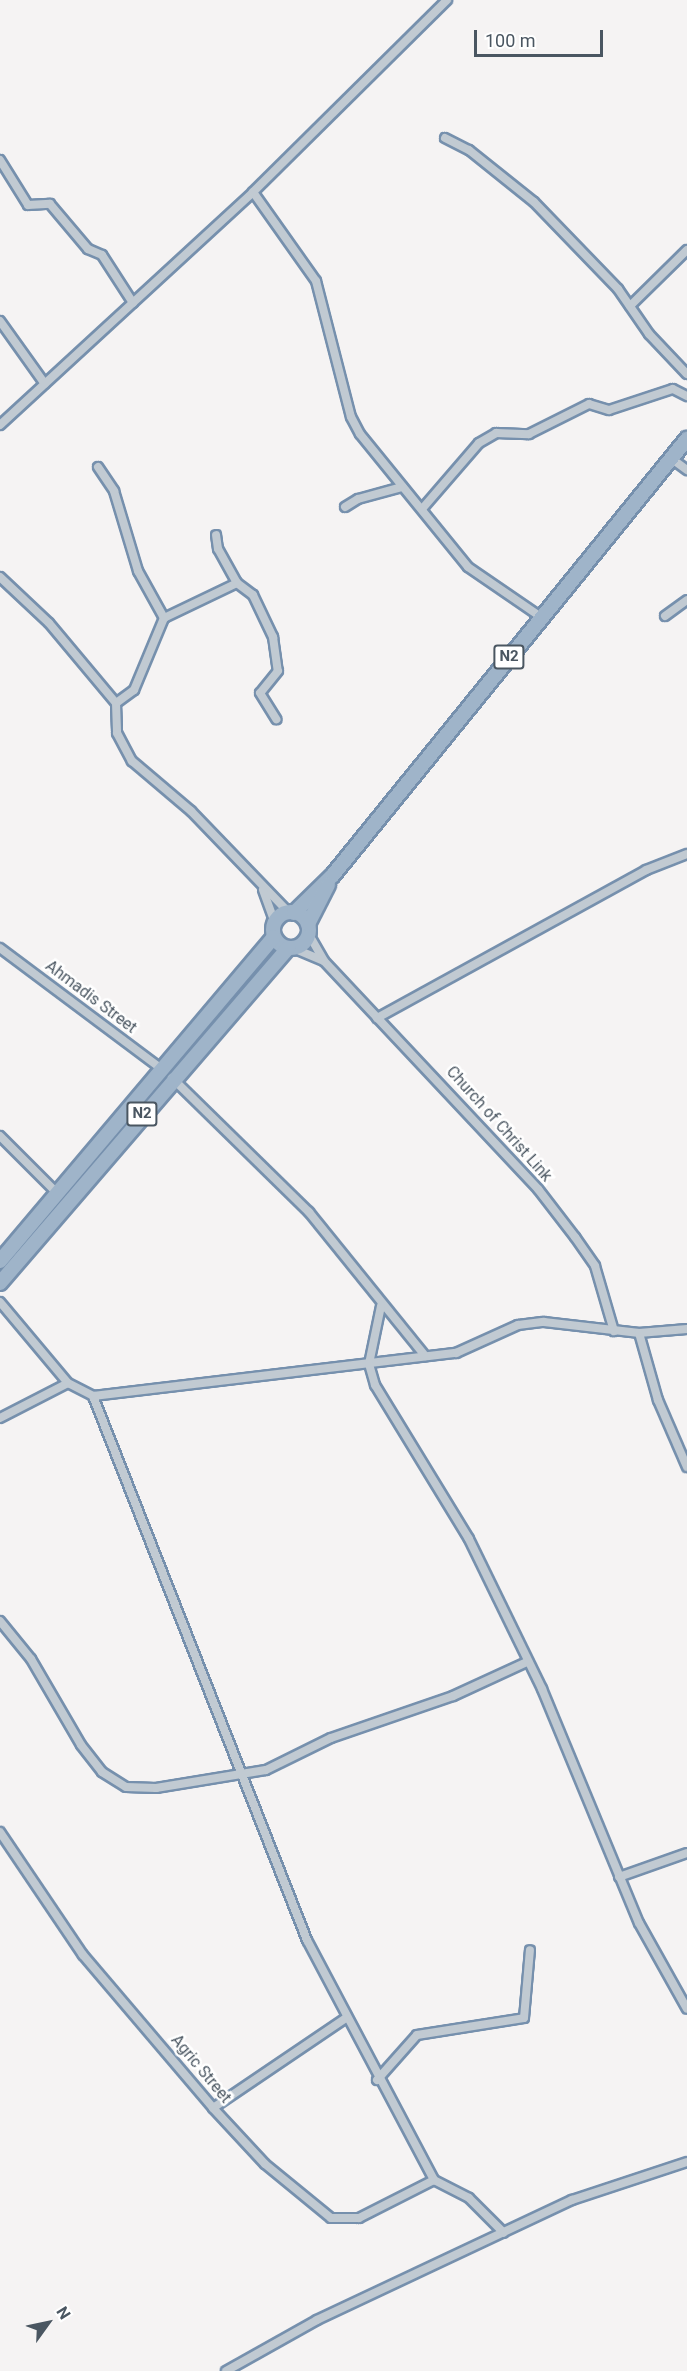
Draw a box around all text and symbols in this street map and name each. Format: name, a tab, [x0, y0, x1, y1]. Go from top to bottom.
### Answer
scale bar	[477, 18, 606, 56]
text: 100 m	[485, 30, 536, 51]
road number: N2	[492, 645, 526, 669]
street label: Ahmadis Street	[42, 956, 140, 1038]
street label: Church of Christ Link	[442, 1062, 556, 1186]
road number: N2	[126, 1102, 158, 1126]
street label: Agric Street	[167, 2031, 235, 2107]
north arrow	[18, 2293, 78, 2353]
text: N	[52, 2303, 75, 2323]

